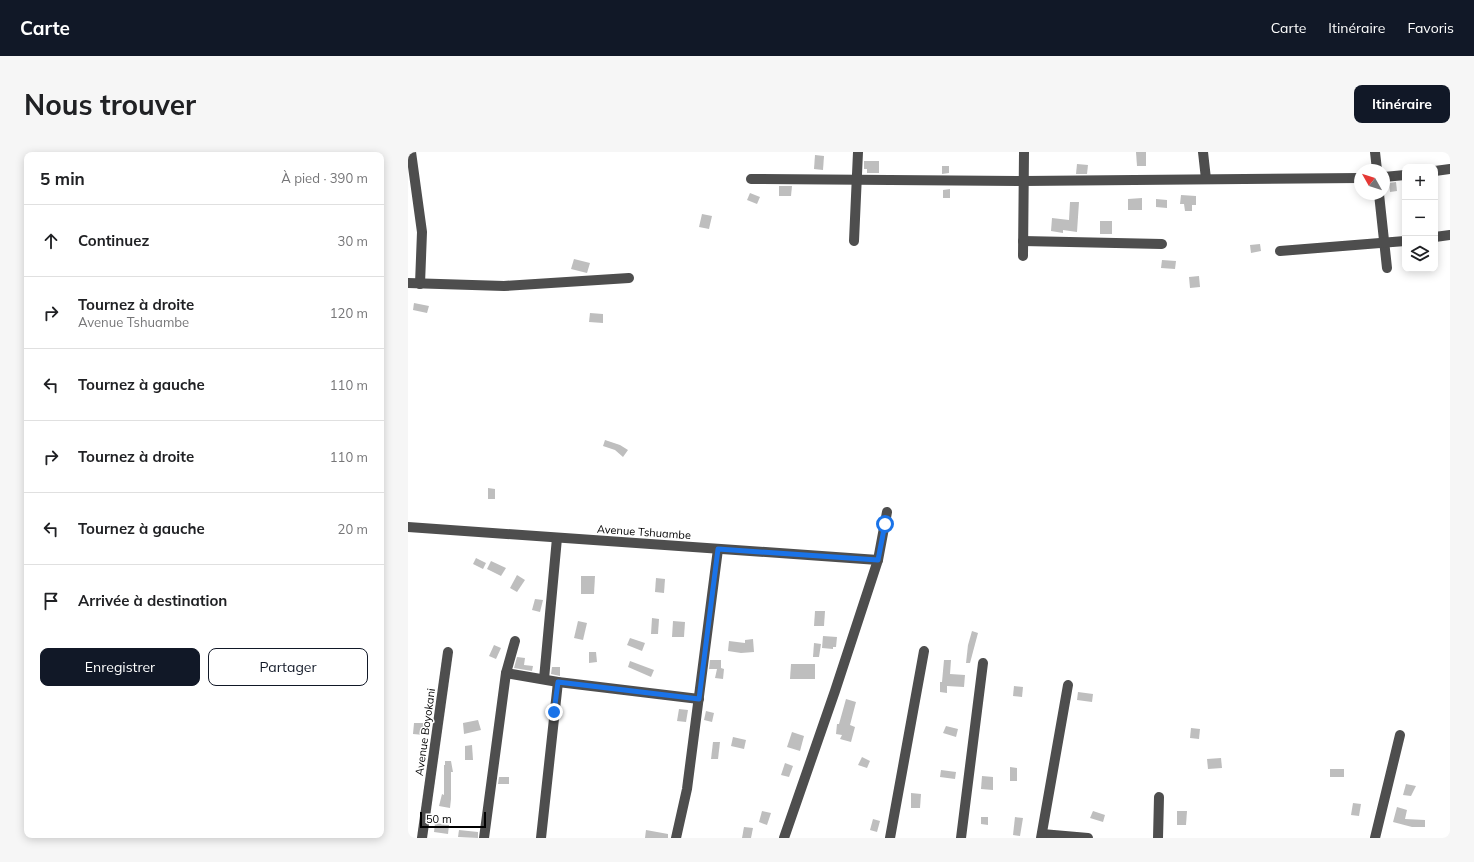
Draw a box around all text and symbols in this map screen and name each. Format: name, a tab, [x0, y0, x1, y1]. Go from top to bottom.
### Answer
text: Carte	[20, 16, 70, 40]
text: Carte	[1271, 19, 1306, 37]
text: Itinéraire	[1328, 19, 1385, 37]
text: Favoris	[1407, 19, 1454, 37]
button: Itinéraire	[1354, 85, 1450, 123]
text: Nous trouver	[24, 87, 196, 122]
north arrow	[1354, 164, 1390, 200]
map controls	[1402, 164, 1438, 272]
button: +	[1402, 164, 1438, 200]
text: 5 min	[40, 168, 85, 189]
text: À pied · 390 m	[281, 170, 368, 186]
button: −	[1402, 200, 1438, 236]
icon: ahead	[40, 230, 62, 252]
text: Continuez	[78, 231, 149, 250]
text: 30 m	[338, 233, 368, 249]
button: layers	[1402, 236, 1438, 272]
text: Tournez à droite	[78, 295, 194, 314]
icon: right	[40, 302, 62, 324]
text: 120 m	[330, 305, 368, 321]
text: Avenue Tshuambe	[78, 314, 189, 330]
icon: left	[40, 374, 62, 396]
text: Tournez à gauche	[78, 375, 205, 394]
text: 110 m	[330, 377, 368, 393]
icon: right	[40, 446, 62, 468]
text: Tournez à droite	[78, 447, 194, 466]
text: 110 m	[330, 449, 368, 465]
route start	[876, 515, 894, 533]
icon: left	[40, 518, 62, 540]
text: Tournez à gauche	[78, 519, 205, 538]
text: 20 m	[338, 521, 368, 537]
street label: Avenue Tshuambe	[597, 522, 691, 542]
icon: arrive	[40, 590, 62, 612]
text: Arrivée à destination	[78, 591, 227, 610]
button: Enregistrer	[40, 648, 200, 686]
button: Partager	[208, 648, 368, 686]
street label: Avenue Boyokani	[412, 687, 438, 777]
route end	[545, 703, 563, 721]
scale bar	[420, 810, 486, 829]
text: 50 m	[426, 812, 452, 826]

